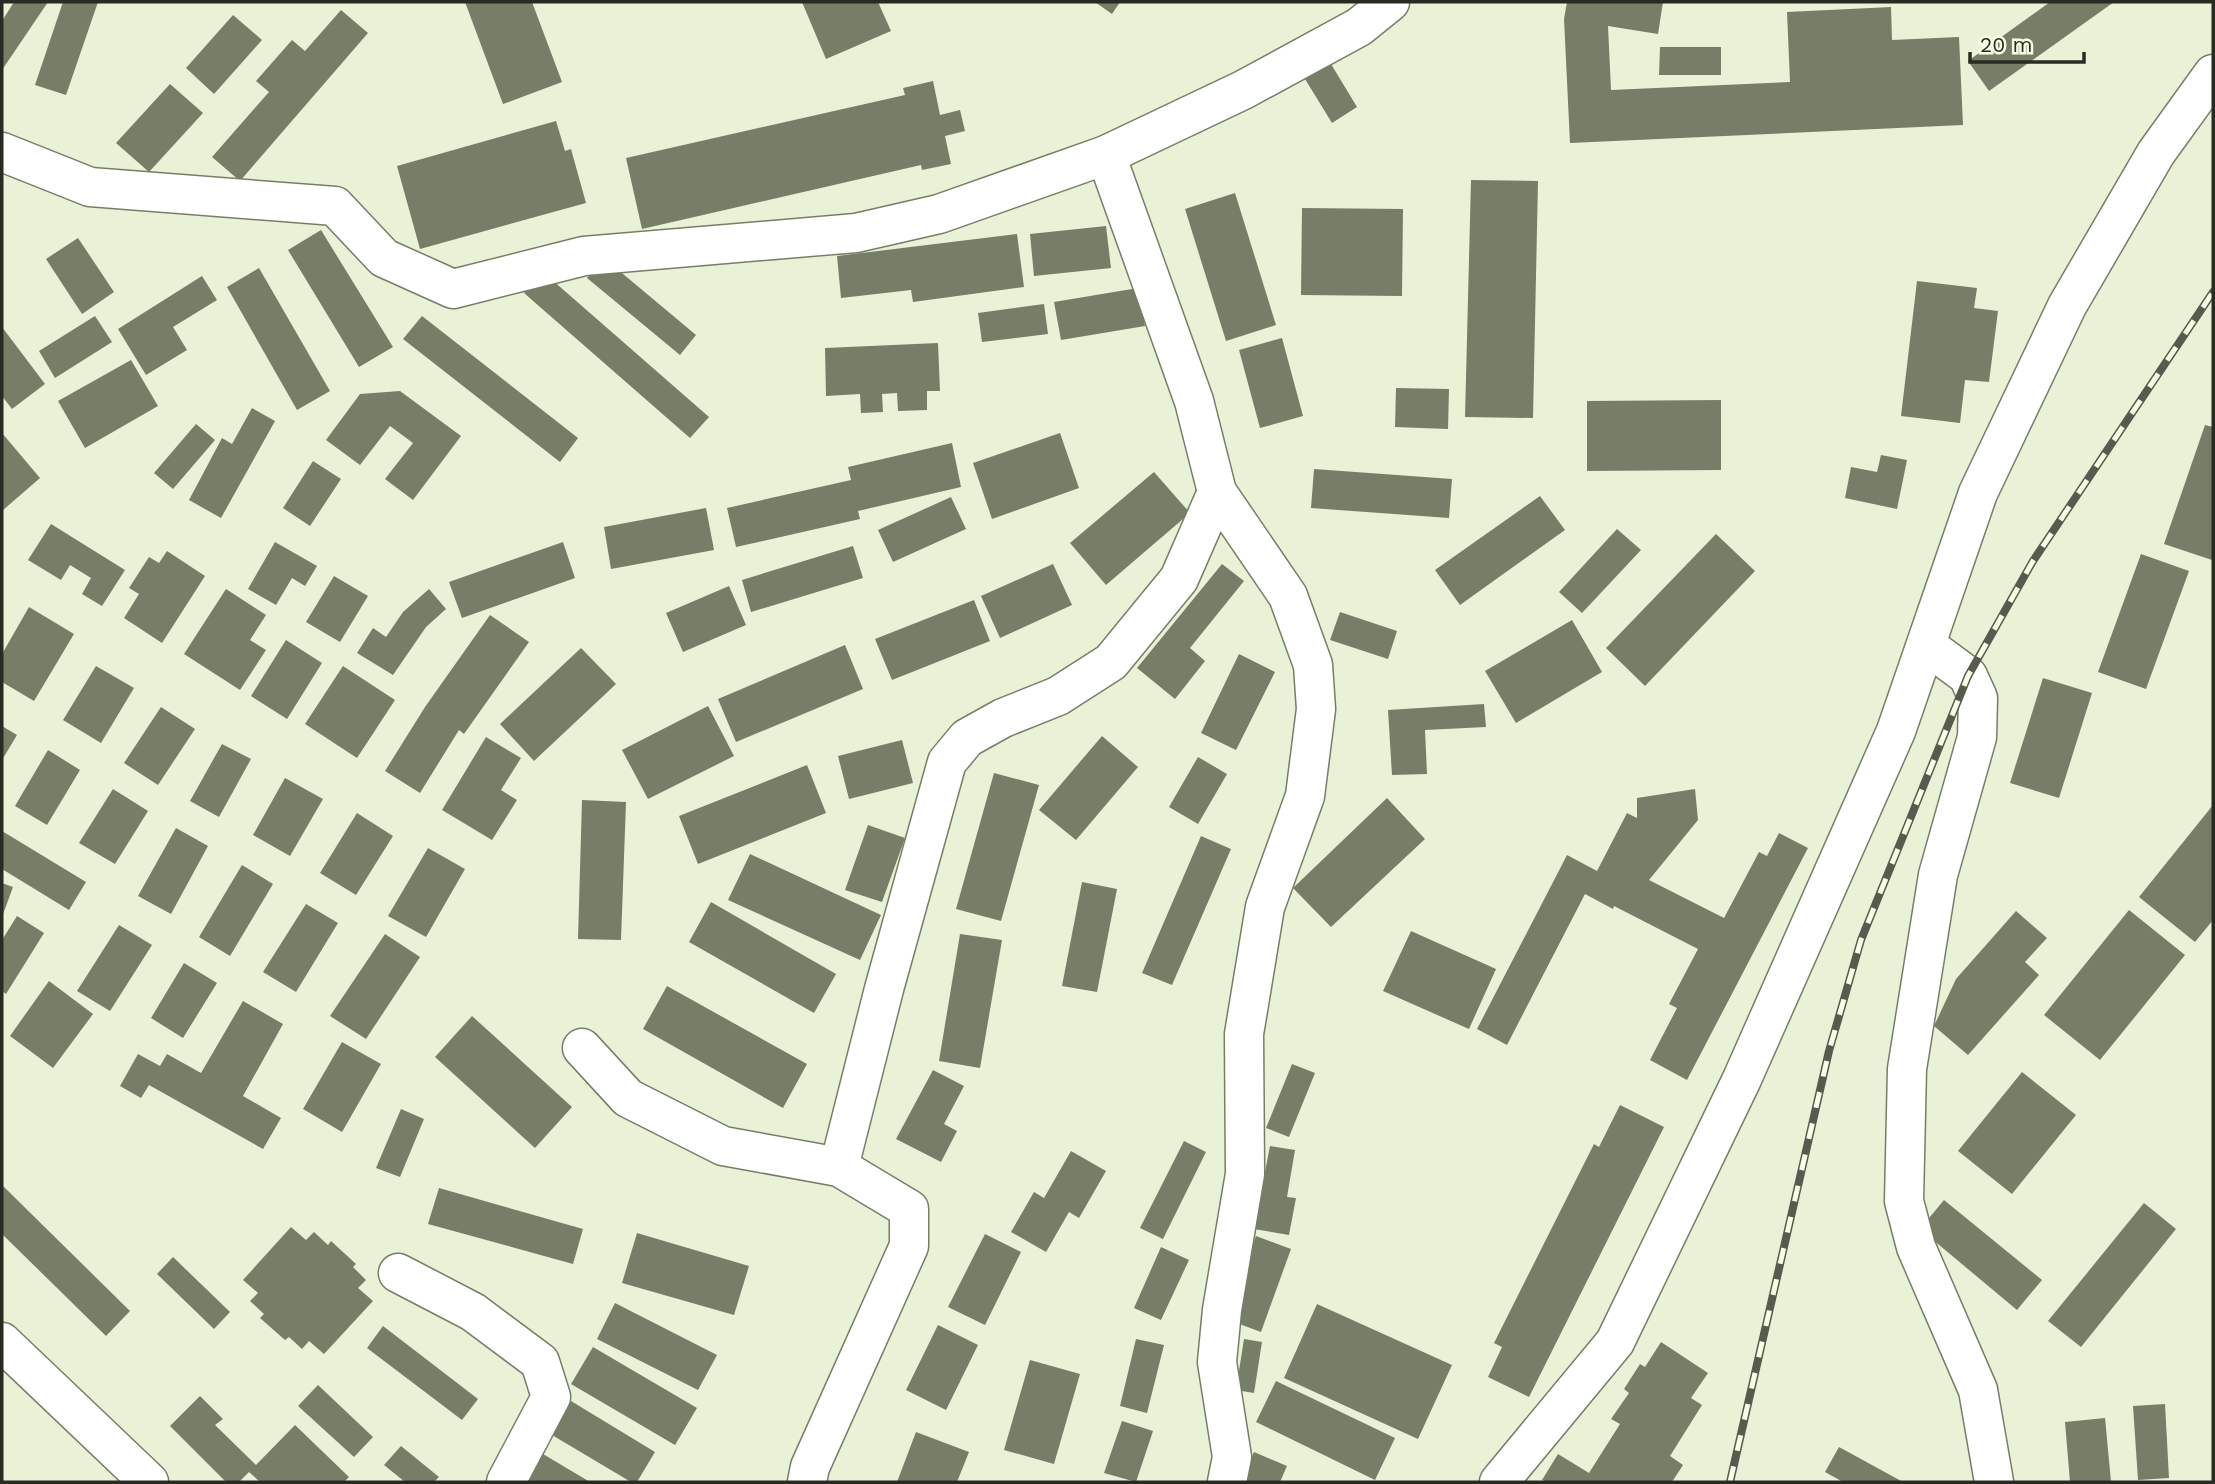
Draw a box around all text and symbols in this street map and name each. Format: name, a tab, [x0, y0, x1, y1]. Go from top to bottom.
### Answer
scale bar	[1970, 21, 2084, 65]
text: 20 m	[1980, 32, 2032, 57]

